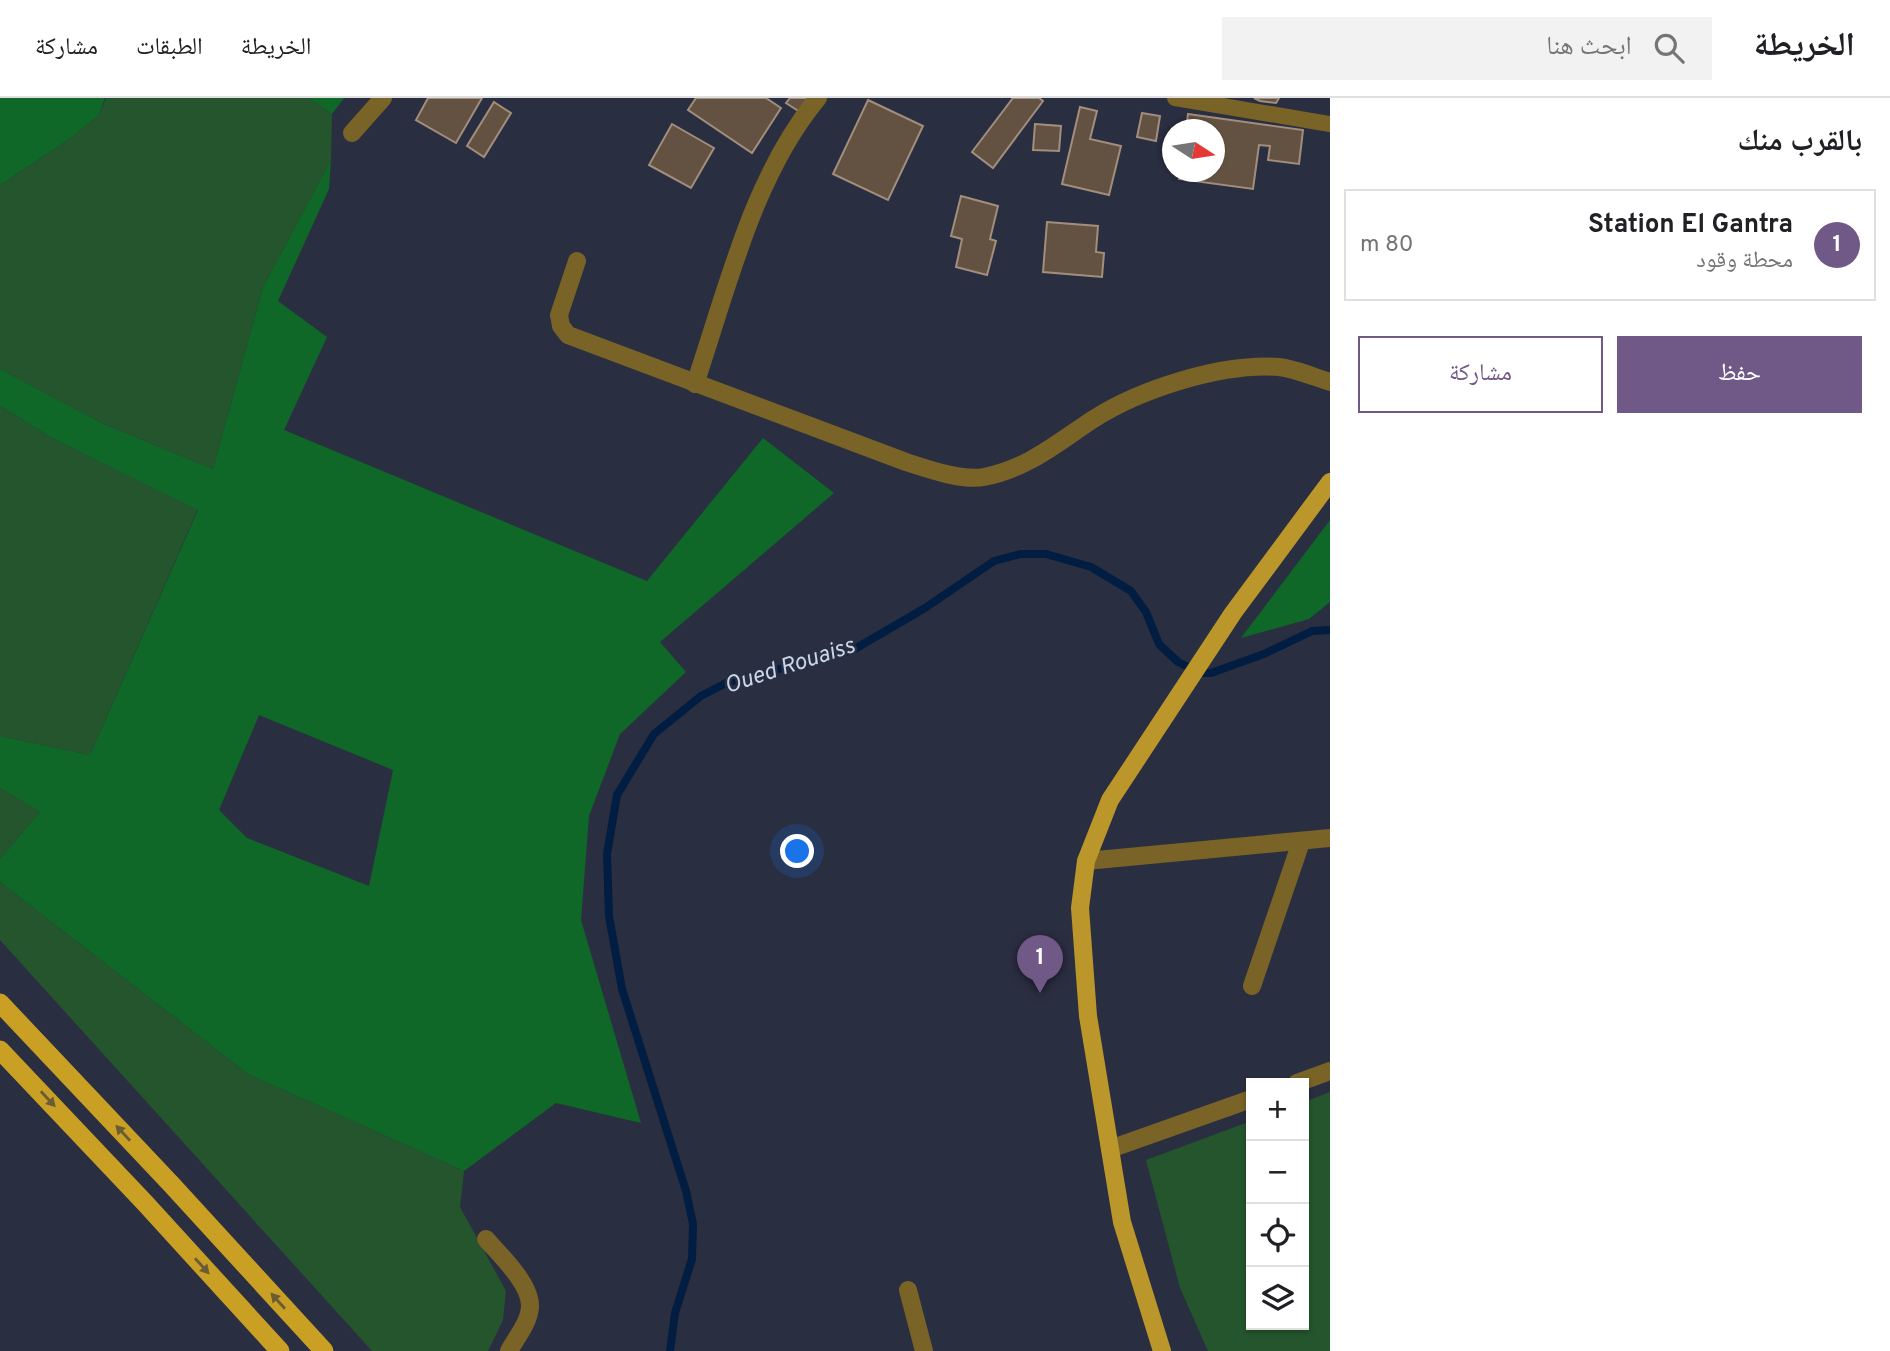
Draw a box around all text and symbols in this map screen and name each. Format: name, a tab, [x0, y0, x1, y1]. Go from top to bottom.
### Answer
search box	[1222, 17, 1712, 80]
text: الخريطة	[1754, 26, 1855, 68]
icon: search	[1650, 29, 1688, 67]
text: ابحث هنا	[1546, 31, 1632, 64]
text: مشاركة	[35, 33, 98, 63]
text: الطبقات	[136, 33, 203, 63]
text: الخريطة	[241, 33, 311, 63]
north arrow	[1162, 119, 1225, 182]
text: بالقرب منك	[1737, 124, 1862, 161]
text: Station El Gantra	[1588, 209, 1793, 242]
text: 80 m	[1360, 231, 1413, 260]
text: 1	[1832, 231, 1842, 260]
text: محطة وقود	[1696, 247, 1793, 276]
button: مشاركة	[1358, 336, 1603, 413]
button: حفظ	[1617, 336, 1862, 413]
water label: Oued Rouaiss	[721, 632, 859, 702]
your location	[780, 834, 814, 868]
pin: 1	[1017, 935, 1063, 993]
map controls	[1246, 1078, 1309, 1330]
button: +	[1246, 1078, 1309, 1141]
one-way arrow	[39, 1090, 55, 1107]
one-way arrow	[115, 1125, 132, 1142]
button: −	[1246, 1141, 1309, 1204]
button: locate	[1246, 1204, 1309, 1267]
one-way arrow	[194, 1257, 210, 1274]
button: layers	[1246, 1267, 1309, 1330]
one-way arrow	[270, 1293, 286, 1310]

